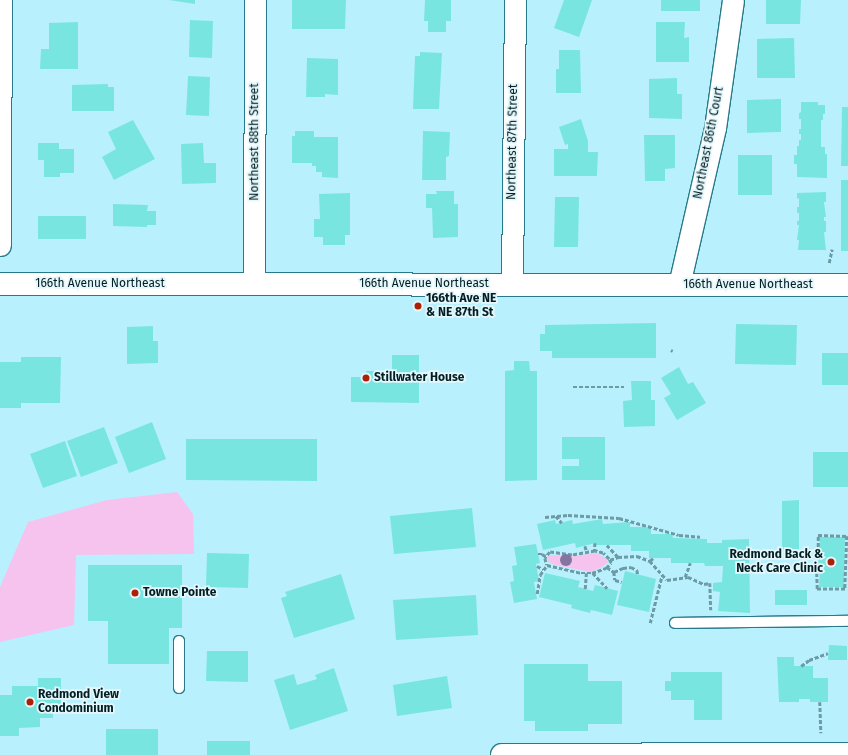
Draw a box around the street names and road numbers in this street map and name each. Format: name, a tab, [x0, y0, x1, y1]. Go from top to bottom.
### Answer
street label: Northeast 88th Street	[248, 83, 262, 201]
street label: Northeast 87th Street	[505, 84, 521, 200]
street label: Northeast 86th Court	[691, 86, 727, 200]
street label: 166th Avenue Northeast	[35, 277, 165, 291]
street label: 166th Avenue Northeast	[359, 277, 489, 291]
street label: 166th Avenue Northeast	[683, 278, 813, 292]

